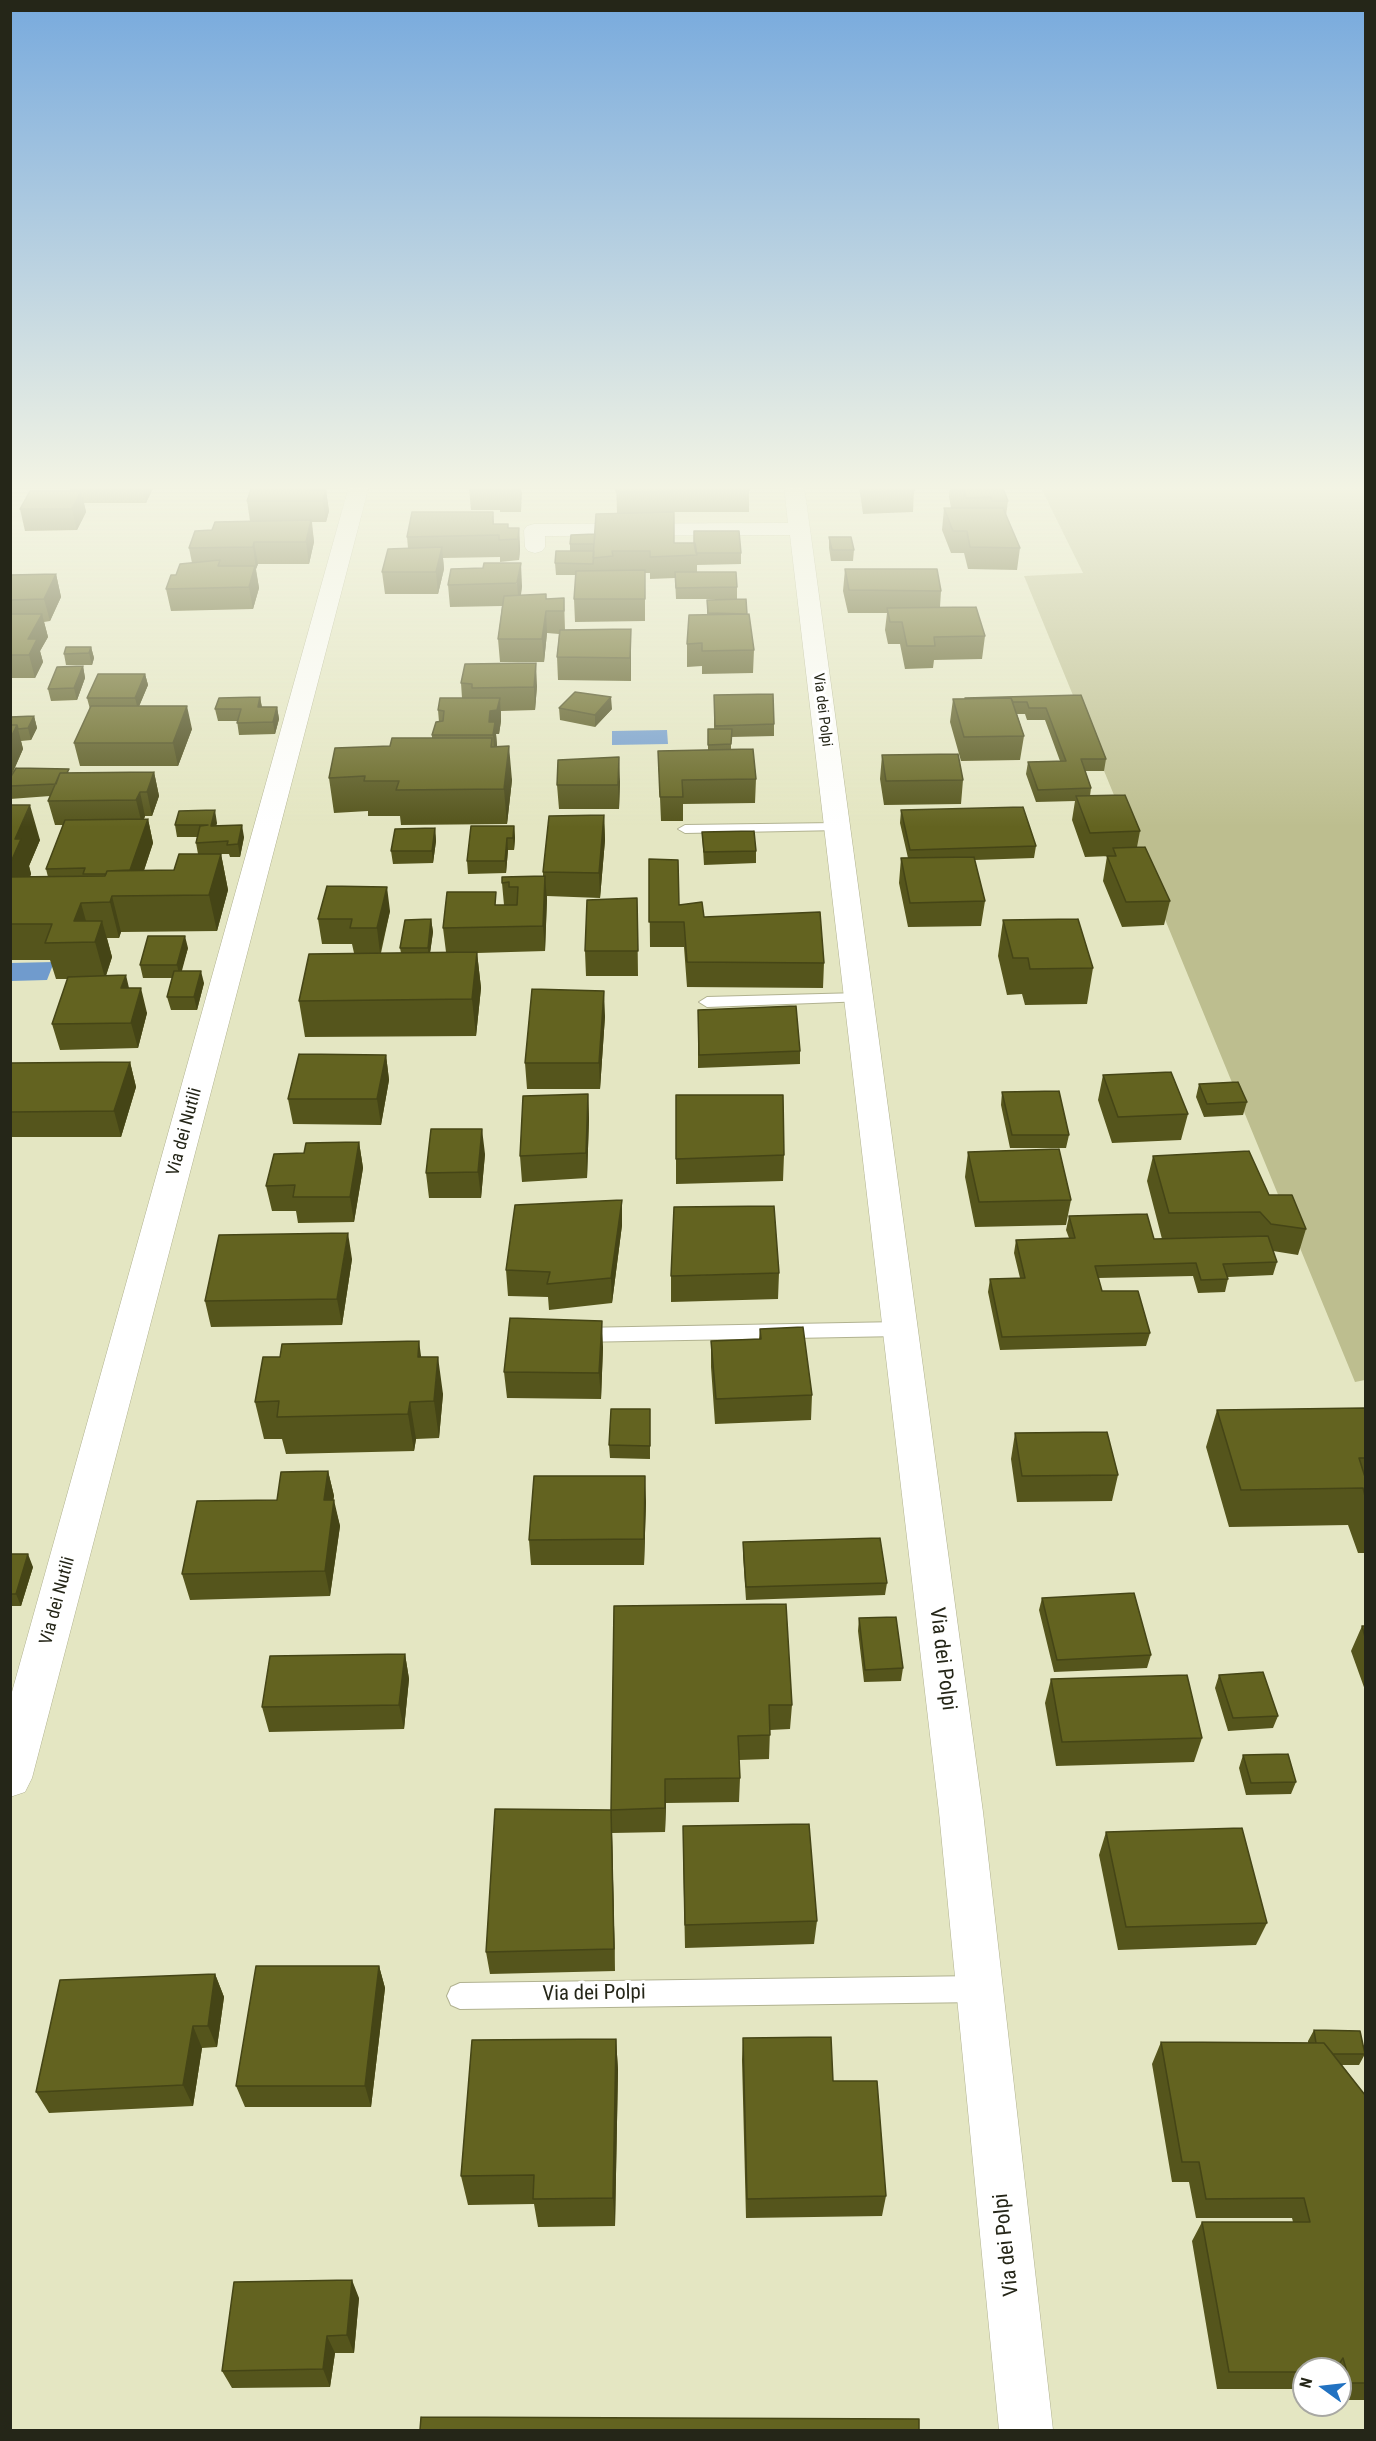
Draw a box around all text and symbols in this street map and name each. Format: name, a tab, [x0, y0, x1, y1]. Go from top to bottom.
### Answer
street label: Via dei Polpi	[809, 672, 835, 748]
street label: Via dei Nutili	[163, 1086, 207, 1178]
street label: Via dei Nutili	[36, 1555, 80, 1647]
street label: Via dei Polpi	[923, 1606, 961, 1712]
street label: Via dei Polpi	[542, 1980, 646, 2008]
street label: Via dei Polpi	[989, 2192, 1025, 2298]
north arrow	[1292, 2357, 1352, 2417]
text: N	[1296, 2376, 1317, 2390]

